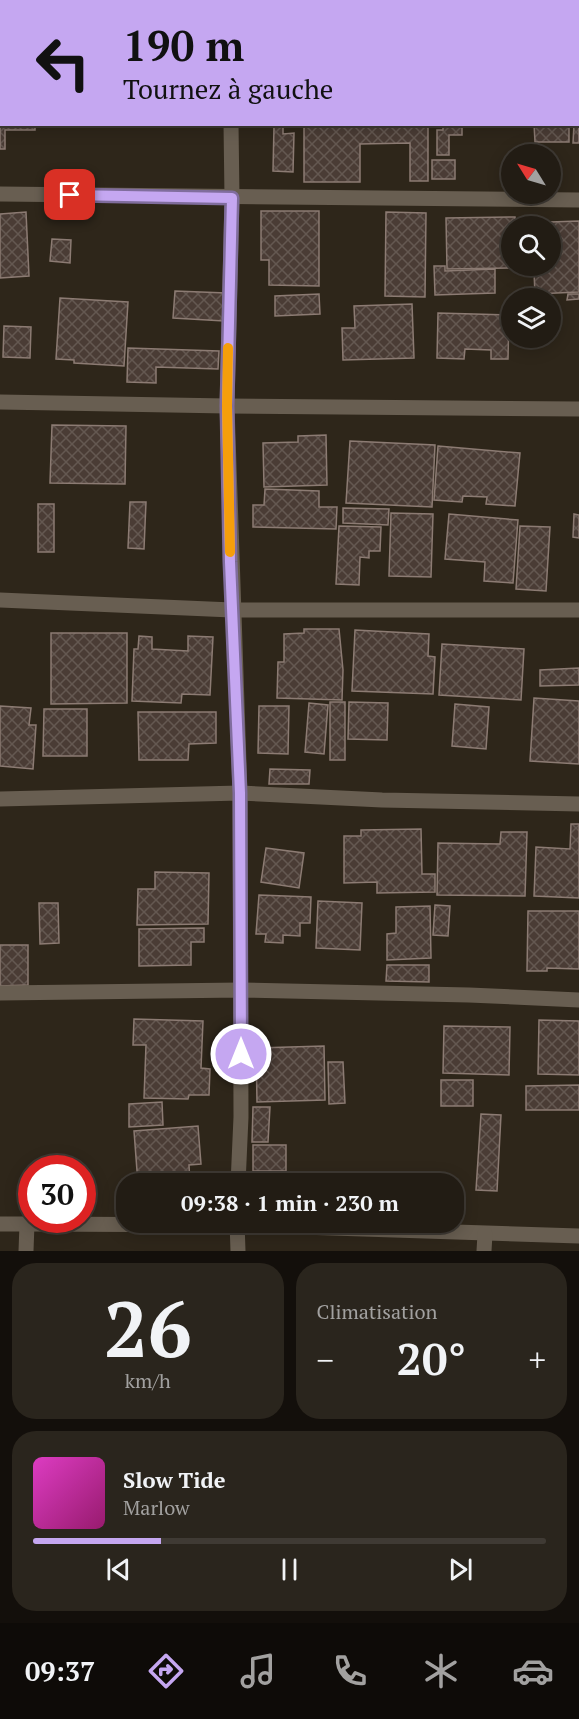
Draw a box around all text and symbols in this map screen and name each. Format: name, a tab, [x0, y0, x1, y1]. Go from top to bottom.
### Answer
text: 190 m	[123, 17, 244, 73]
icon: left	[24, 24, 102, 102]
text: Tournez à gauche	[123, 71, 333, 107]
north arrow	[501, 144, 561, 204]
map controls	[501, 144, 561, 348]
pin	[44, 169, 95, 220]
icon: arrive	[53, 178, 86, 211]
button: search	[501, 216, 561, 276]
button: layers	[501, 288, 561, 348]
position arrow	[209, 1022, 273, 1086]
speed limit sign: 30	[18, 1155, 96, 1233]
text: 09:38 · 1 min · 230 m	[181, 1188, 399, 1217]
text: 26	[104, 1276, 192, 1379]
text: Climatisation	[317, 1298, 437, 1325]
text: 20°	[397, 1328, 466, 1388]
text: −	[317, 1338, 334, 1381]
text: +	[528, 1338, 546, 1381]
text: km/h	[125, 1367, 171, 1394]
text: Slow Tide	[123, 1465, 226, 1494]
text: Marlow	[123, 1494, 190, 1521]
icon: previous	[102, 1553, 135, 1586]
icon: pause	[273, 1553, 306, 1586]
icon: next	[444, 1553, 477, 1586]
icon: directions	[145, 1650, 187, 1692]
icon: music	[237, 1650, 279, 1692]
icon: phone	[329, 1650, 371, 1692]
icon: climate	[420, 1650, 462, 1692]
icon: car	[512, 1650, 554, 1692]
text: 09:37	[25, 1653, 95, 1689]

